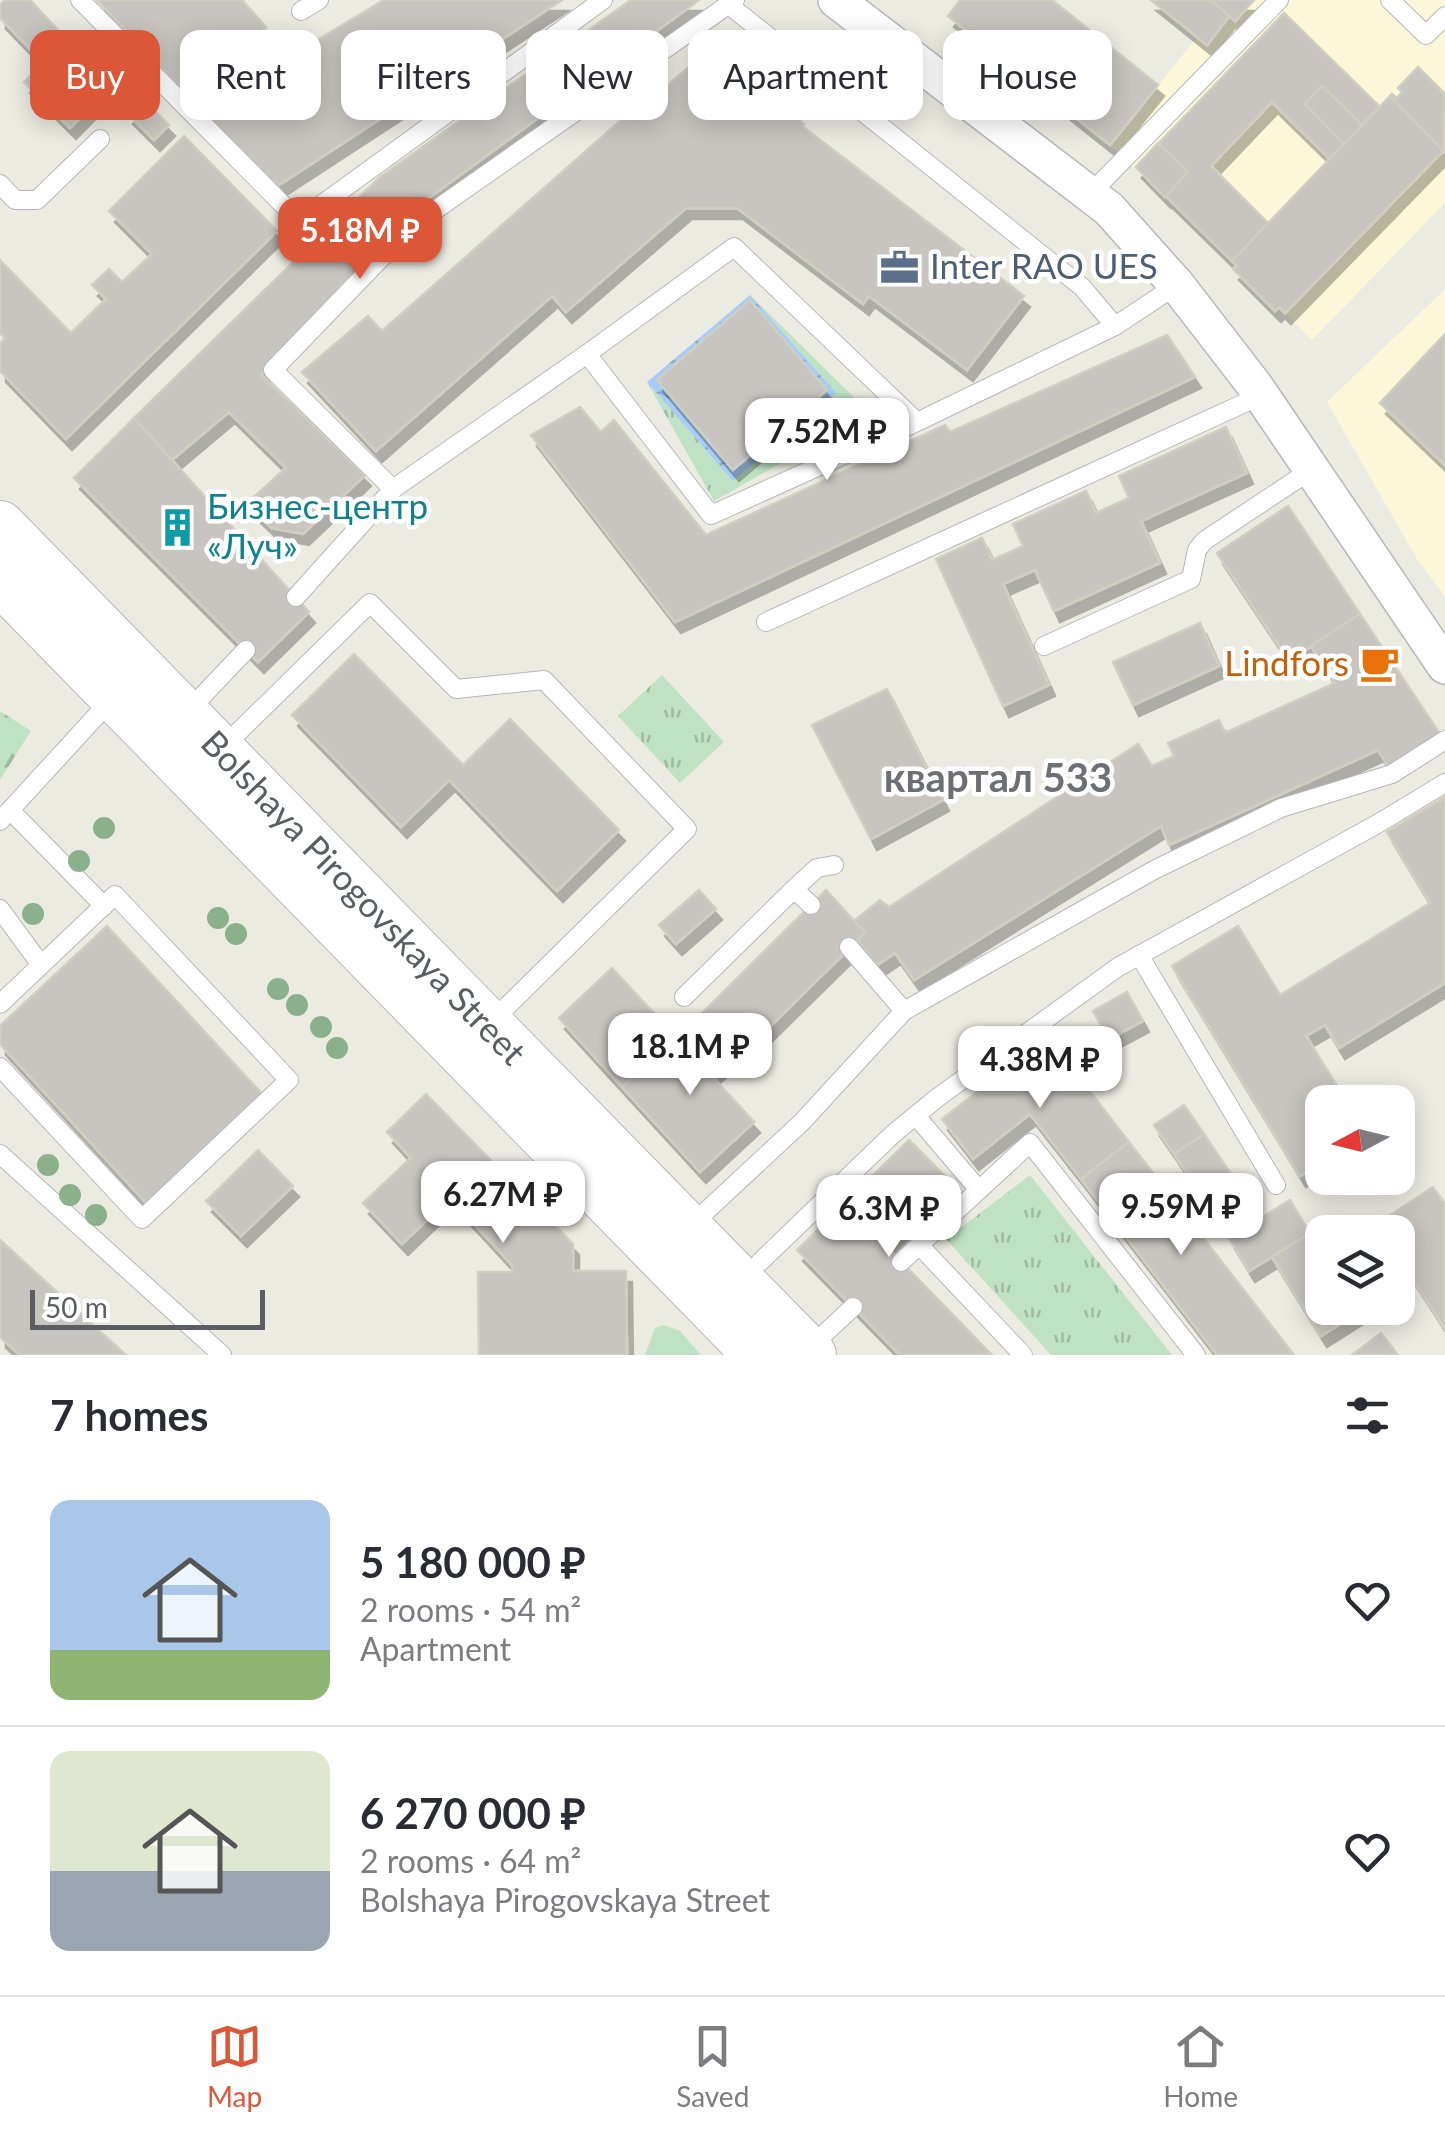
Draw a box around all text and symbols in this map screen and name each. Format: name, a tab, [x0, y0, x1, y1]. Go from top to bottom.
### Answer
chip: Buy	[30, 30, 160, 120]
chip: Rent	[180, 30, 321, 120]
chip: Filters	[341, 30, 506, 120]
chip: New	[526, 30, 668, 120]
chip: Apartment	[688, 30, 923, 120]
chip: House	[943, 30, 1112, 120]
pin: 5.18M ₽	[268, 197, 452, 282]
text: 5.18M ₽	[300, 210, 420, 249]
place label: Inter RAO UES	[930, 244, 1158, 286]
office icon: Inter RAO UES	[879, 246, 921, 288]
pin: 7.52M ₽	[735, 398, 919, 483]
text: 7.52M ₽	[767, 411, 887, 450]
place label: Бизнес-центр «Луч»	[207, 484, 428, 566]
building icon: Бизнес-центр «Луч»	[156, 506, 198, 548]
place label: Lindfors	[1224, 641, 1349, 683]
cafe icon: Lindfors	[1358, 643, 1400, 685]
street label: Bolshaya Pirogovskaya Street	[194, 721, 536, 1073]
district label: квартал 533	[884, 753, 1112, 801]
pin: 18.1M ₽	[598, 1013, 782, 1098]
text: 18.1M ₽	[630, 1026, 750, 1065]
pin: 4.38M ₽	[948, 1026, 1132, 1111]
text: 4.38M ₽	[980, 1039, 1100, 1078]
north arrow	[1305, 1085, 1415, 1195]
map controls	[1305, 1085, 1415, 1325]
pin: 6.27M ₽	[411, 1161, 595, 1246]
pin: 9.59M ₽	[1089, 1173, 1273, 1258]
text: 6.27M ₽	[443, 1174, 563, 1213]
pin: 6.3M ₽	[808, 1175, 970, 1260]
text: 9.59M ₽	[1121, 1186, 1241, 1225]
text: 6.3M ₽	[838, 1188, 940, 1227]
button: layers	[1305, 1215, 1415, 1325]
scale bar	[30, 1285, 265, 1330]
text: 50 m	[45, 1290, 108, 1324]
icon: filters	[1340, 1388, 1395, 1443]
text: 7 homes	[50, 1390, 208, 1440]
text: 5 180 000 ₽	[360, 1537, 586, 1587]
icon: home	[130, 1540, 250, 1660]
icon: heart	[1340, 1573, 1395, 1628]
text: 2 rooms · 54 m²	[360, 1590, 581, 1629]
text: Apartment	[360, 1629, 511, 1668]
text: 6 270 000 ₽	[360, 1788, 586, 1838]
icon: home	[130, 1791, 250, 1911]
icon: heart	[1340, 1824, 1395, 1879]
text: 2 rooms · 64 m²	[360, 1841, 581, 1880]
text: Bolshaya Pirogovskaya Street	[360, 1880, 770, 1919]
tab: Map	[207, 2019, 262, 2113]
tab: Saved	[676, 2019, 749, 2113]
tab: Home	[1163, 2019, 1238, 2113]

